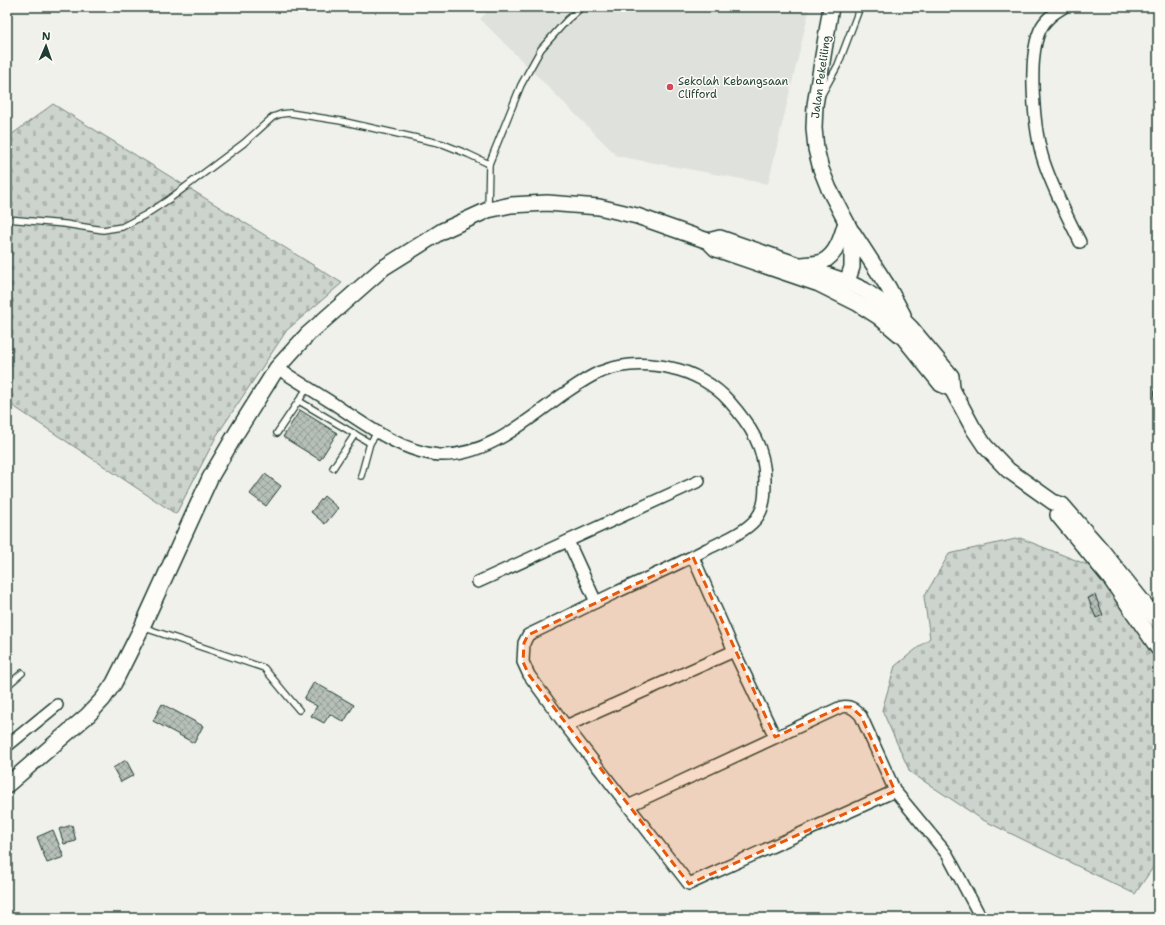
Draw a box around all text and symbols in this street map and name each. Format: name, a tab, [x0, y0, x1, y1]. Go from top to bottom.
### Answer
north arrow	[26, 26, 66, 66]
text: N	[42, 29, 51, 44]
street label: Jalan Pekeliling	[808, 34, 834, 120]
place label: Sekolah Kebangsaan Clifford	[678, 74, 789, 102]
marker: Sekolah Kebangsaan Clifford	[665, 82, 675, 92]

